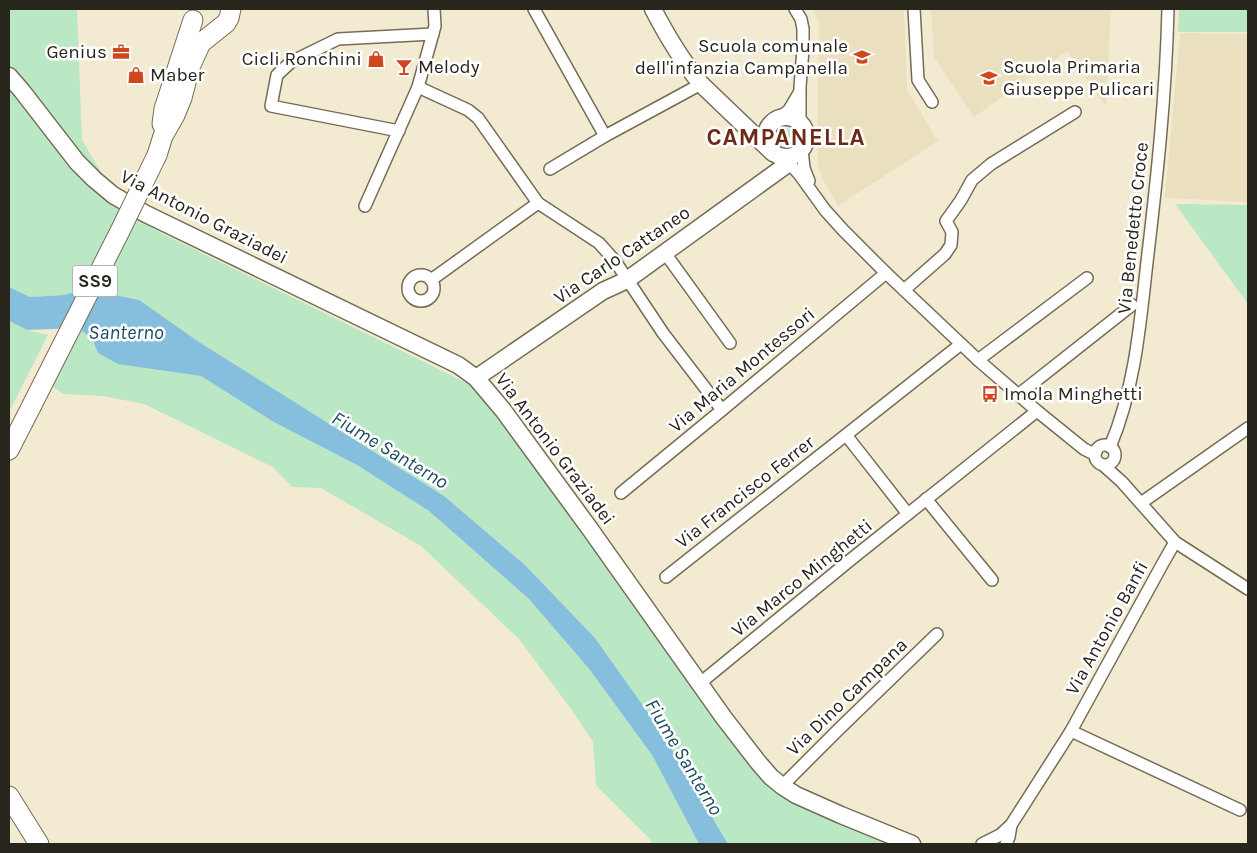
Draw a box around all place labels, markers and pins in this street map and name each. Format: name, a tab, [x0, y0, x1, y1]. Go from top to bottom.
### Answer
place label: Scuola comunale dell'infanzia Campanella	[635, 35, 848, 79]
place label: Genius	[46, 41, 107, 63]
office icon: Genius	[111, 42, 131, 62]
school or university icon: Scuola comunale dell'infanzia Campanella	[852, 47, 872, 67]
place label: Cicli Ronchini	[242, 48, 362, 70]
shop icon: Cicli Ronchini	[366, 49, 386, 69]
place label: Melody	[418, 56, 480, 78]
place label: Scuola Primaria Giuseppe Pulicari	[1003, 56, 1154, 100]
bar icon: Melody	[394, 57, 414, 77]
place label: Maber	[150, 64, 205, 86]
shop icon: Maber	[126, 65, 146, 85]
school or university icon: Scuola Primaria Giuseppe Pulicari	[979, 68, 999, 88]
place label: Imola Minghetti	[1004, 383, 1143, 405]
bus stop icon: Imola Minghetti	[980, 384, 1000, 404]

